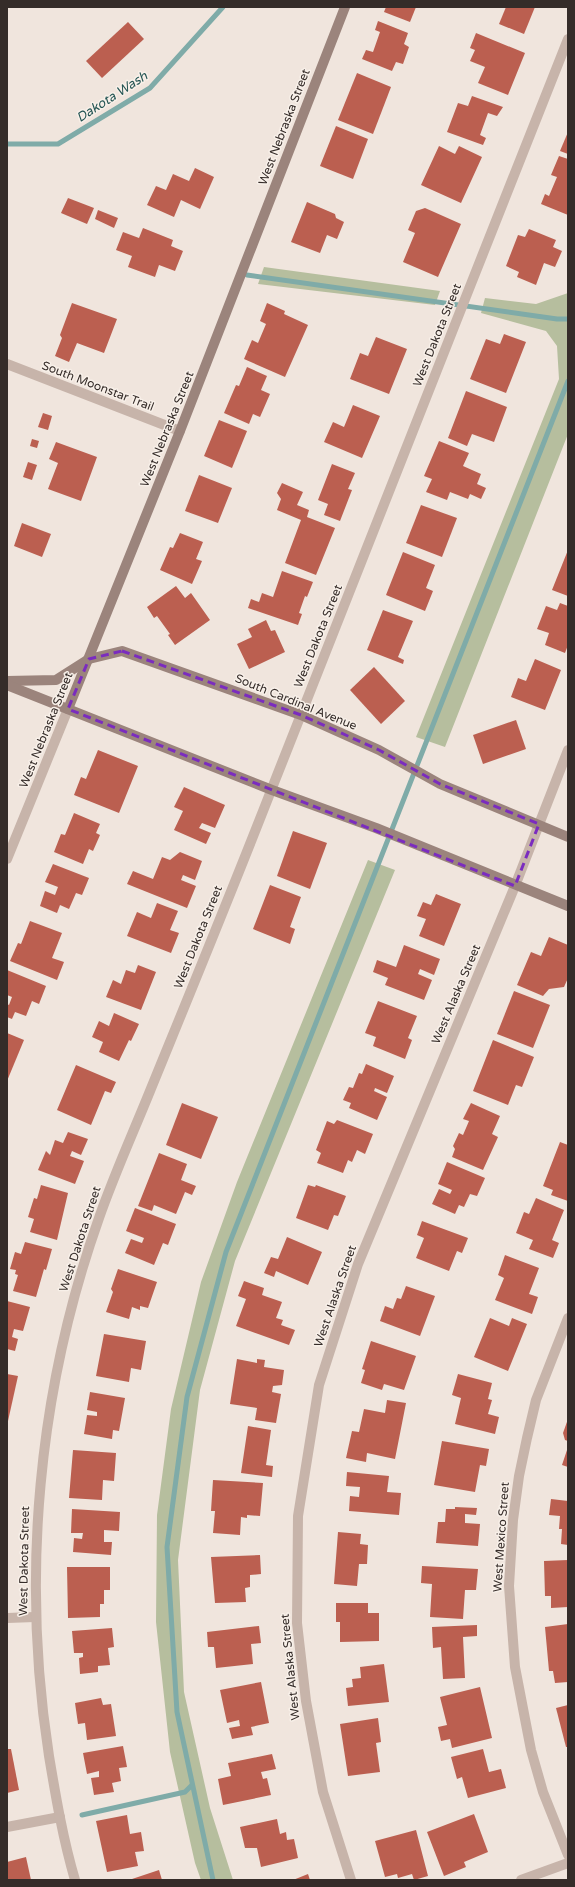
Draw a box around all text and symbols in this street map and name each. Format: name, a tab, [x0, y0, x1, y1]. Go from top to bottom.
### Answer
street label: West Nebraska Street	[255, 67, 313, 187]
water label: Dakota Wash	[73, 68, 151, 126]
street label: West Dakota Street	[410, 281, 464, 389]
street label: South Moonstar Trail	[40, 358, 156, 414]
street label: West Nebraska Street	[137, 369, 197, 489]
street label: West Dakota Street	[291, 582, 345, 690]
street label: West Nebraska Street	[16, 670, 76, 790]
street label: South Cardinal Avenue	[233, 671, 359, 733]
street label: West Dakota Street	[171, 883, 225, 991]
street label: West Alaska Street	[429, 942, 483, 1046]
street label: West Dakota Street	[56, 1184, 104, 1293]
street label: West Alaska Street	[311, 1243, 359, 1349]
street label: West Mexico Street	[490, 1481, 512, 1593]
street label: West Dakota Street	[16, 1506, 32, 1616]
street label: West Alaska Street	[277, 1613, 303, 1721]

